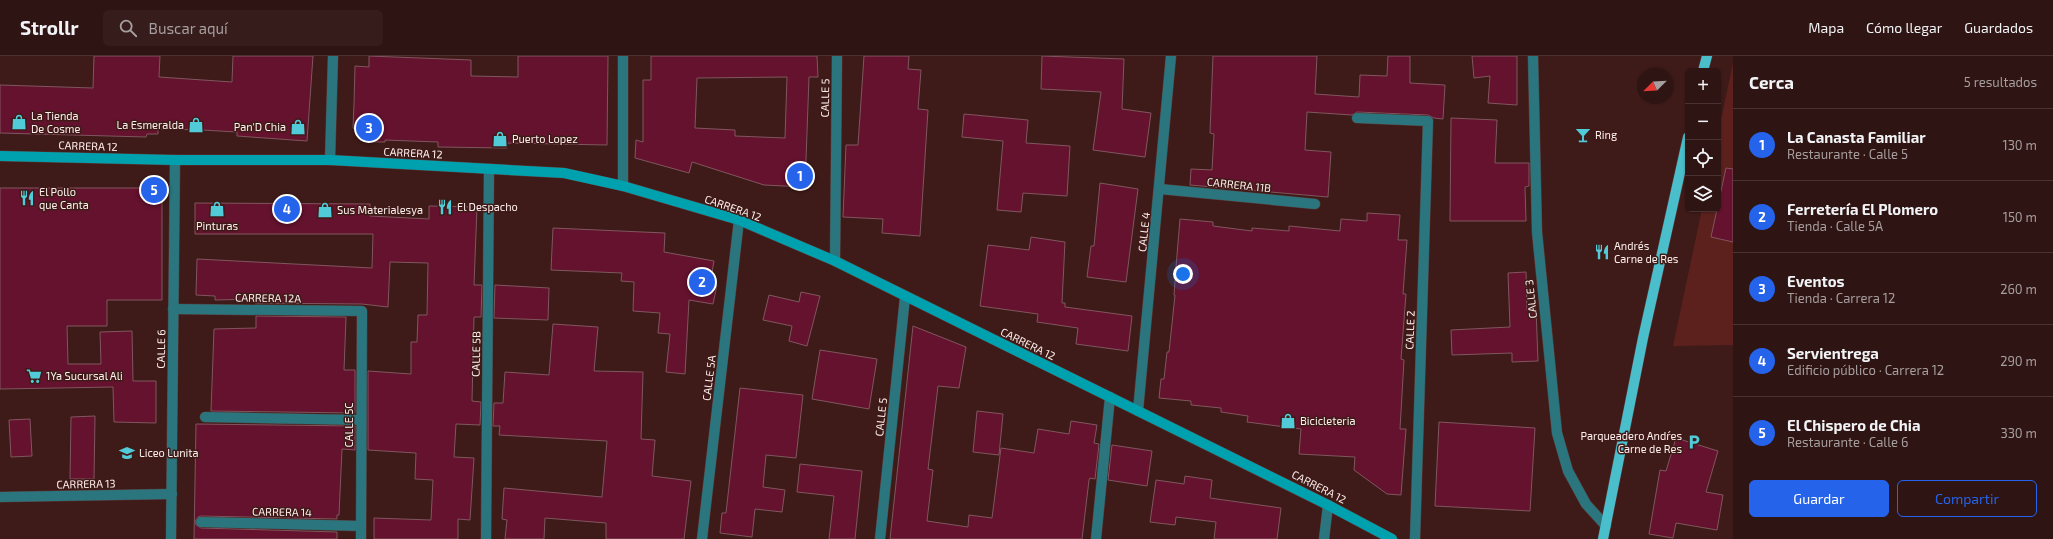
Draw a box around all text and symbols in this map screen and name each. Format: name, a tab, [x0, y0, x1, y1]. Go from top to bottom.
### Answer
search box	[103, 10, 383, 46]
text: Strollr	[20, 16, 79, 39]
icon: search	[117, 17, 139, 39]
text: Buscar aquí	[149, 19, 228, 37]
text: Mapa	[1808, 19, 1844, 36]
text: Cómo llegar	[1866, 19, 1942, 36]
text: Guardados	[1964, 19, 2033, 36]
north arrow	[1637, 68, 1673, 104]
map controls	[1685, 68, 1721, 212]
button: +	[1685, 68, 1721, 104]
text: Cerca	[1749, 72, 1794, 92]
text: 5 resultados	[1964, 74, 2037, 90]
street label: CALLE 5	[818, 78, 831, 118]
button: −	[1685, 104, 1721, 140]
place label: La Tienda De Cosme	[31, 109, 80, 135]
shop icon: La Tienda De Cosme	[10, 113, 28, 131]
pin: 3	[356, 113, 382, 143]
shop icon: La Esmeralda	[187, 116, 205, 134]
place label: La Esmeralda	[117, 118, 184, 131]
shop icon: Pan'D Chia	[289, 118, 307, 136]
place label: Pan'D Chia	[234, 120, 286, 133]
bar icon: Ring	[1574, 126, 1592, 144]
place label: Ring	[1595, 128, 1617, 141]
text: La Canasta Familiar	[1787, 128, 1926, 146]
shop icon: Puerto Lopez	[491, 130, 509, 148]
place label: Puerto Lopez	[512, 132, 578, 145]
text: 1	[1759, 137, 1765, 153]
text: 130 m	[2002, 137, 2037, 153]
street label: CARRERA 12	[58, 138, 118, 153]
button: locate	[1685, 140, 1721, 176]
street label: CARRERA 12	[383, 144, 443, 161]
text: Restaurante · Calle 5	[1787, 146, 1908, 162]
pin: 1	[787, 161, 813, 191]
pin: 5	[141, 175, 167, 205]
street label: CARRERA 11B	[1206, 175, 1272, 194]
button: layers	[1685, 176, 1721, 212]
place label: El Pollo que Canta	[39, 185, 89, 211]
restaurant icon: El Pollo que Canta	[18, 189, 36, 207]
street label: CARRERA 12	[703, 192, 763, 223]
pin: 4	[274, 194, 300, 224]
restaurant icon: El Despacho	[436, 198, 454, 216]
shop icon: Pinturas	[208, 200, 226, 218]
place label: El Despacho	[457, 200, 518, 213]
text: Ferretería El Plomero	[1787, 200, 1938, 218]
shop icon: Sus Materialesya	[316, 201, 334, 219]
place label: Sus Materialesya	[337, 203, 423, 216]
text: 2	[1758, 209, 1766, 225]
text: 150 m	[2003, 209, 2037, 225]
street label: CALLE 4	[1135, 211, 1152, 252]
text: Tienda · Calle 5A	[1787, 218, 1883, 234]
place label: Pinturas	[196, 219, 238, 232]
place label: Andrés Carne de Res	[1614, 239, 1679, 265]
restaurant icon: Andrés Carne de Res	[1593, 243, 1611, 261]
your location	[1173, 264, 1193, 284]
pin: 2	[689, 267, 715, 297]
text: Eventos	[1787, 272, 1844, 290]
street label: CALLE 3	[1522, 279, 1539, 319]
text: 3	[1758, 281, 1766, 297]
text: 260 m	[2000, 281, 2037, 297]
street label: CARRERA 12A	[235, 290, 301, 305]
text: Tienda · Carrera 12	[1787, 290, 1895, 306]
street label: CALLE 2	[1402, 310, 1417, 350]
street label: CARRERA 12	[999, 325, 1058, 362]
street label: CALLE 6	[154, 329, 167, 369]
street label: CALLE 5B	[469, 331, 482, 377]
text: Servientrega	[1787, 344, 1879, 362]
text: 4	[1758, 353, 1766, 369]
text: 290 m	[2000, 353, 2037, 369]
street label: CALLE 5A	[699, 354, 718, 401]
text: Edificio público · Carrera 12	[1787, 362, 1944, 378]
supermarket icon: 1Ya Sucursal Ali	[25, 367, 43, 385]
place label: 1Ya Sucursal Ali	[46, 369, 123, 382]
street label: CALLE 5	[872, 397, 889, 437]
street label: CALLE 5C	[342, 402, 355, 448]
shop icon: Bicicleteria	[1279, 412, 1297, 430]
place label: Bicicleteria	[1300, 414, 1355, 427]
text: El Chispero de Chia	[1787, 416, 1920, 434]
text: 5	[1758, 425, 1766, 441]
text: 330 m	[2000, 425, 2037, 441]
place label: Parqueadero Andŕes Carne de Res	[1581, 429, 1682, 455]
parking icon: Parqueadero Andŕes Carne de Res	[1685, 433, 1703, 451]
text: Restaurante · Calle 6	[1787, 434, 1908, 450]
school or university icon: Liceo Lunita	[118, 444, 136, 462]
place label: Liceo Lunita	[139, 446, 199, 459]
street label: CARRERA 12	[1290, 467, 1349, 506]
street label: CARRERA 13	[56, 476, 116, 491]
button: Guardar	[1749, 480, 1889, 517]
button: Compartir	[1897, 480, 2037, 517]
street label: CARRERA 14	[252, 504, 312, 519]

